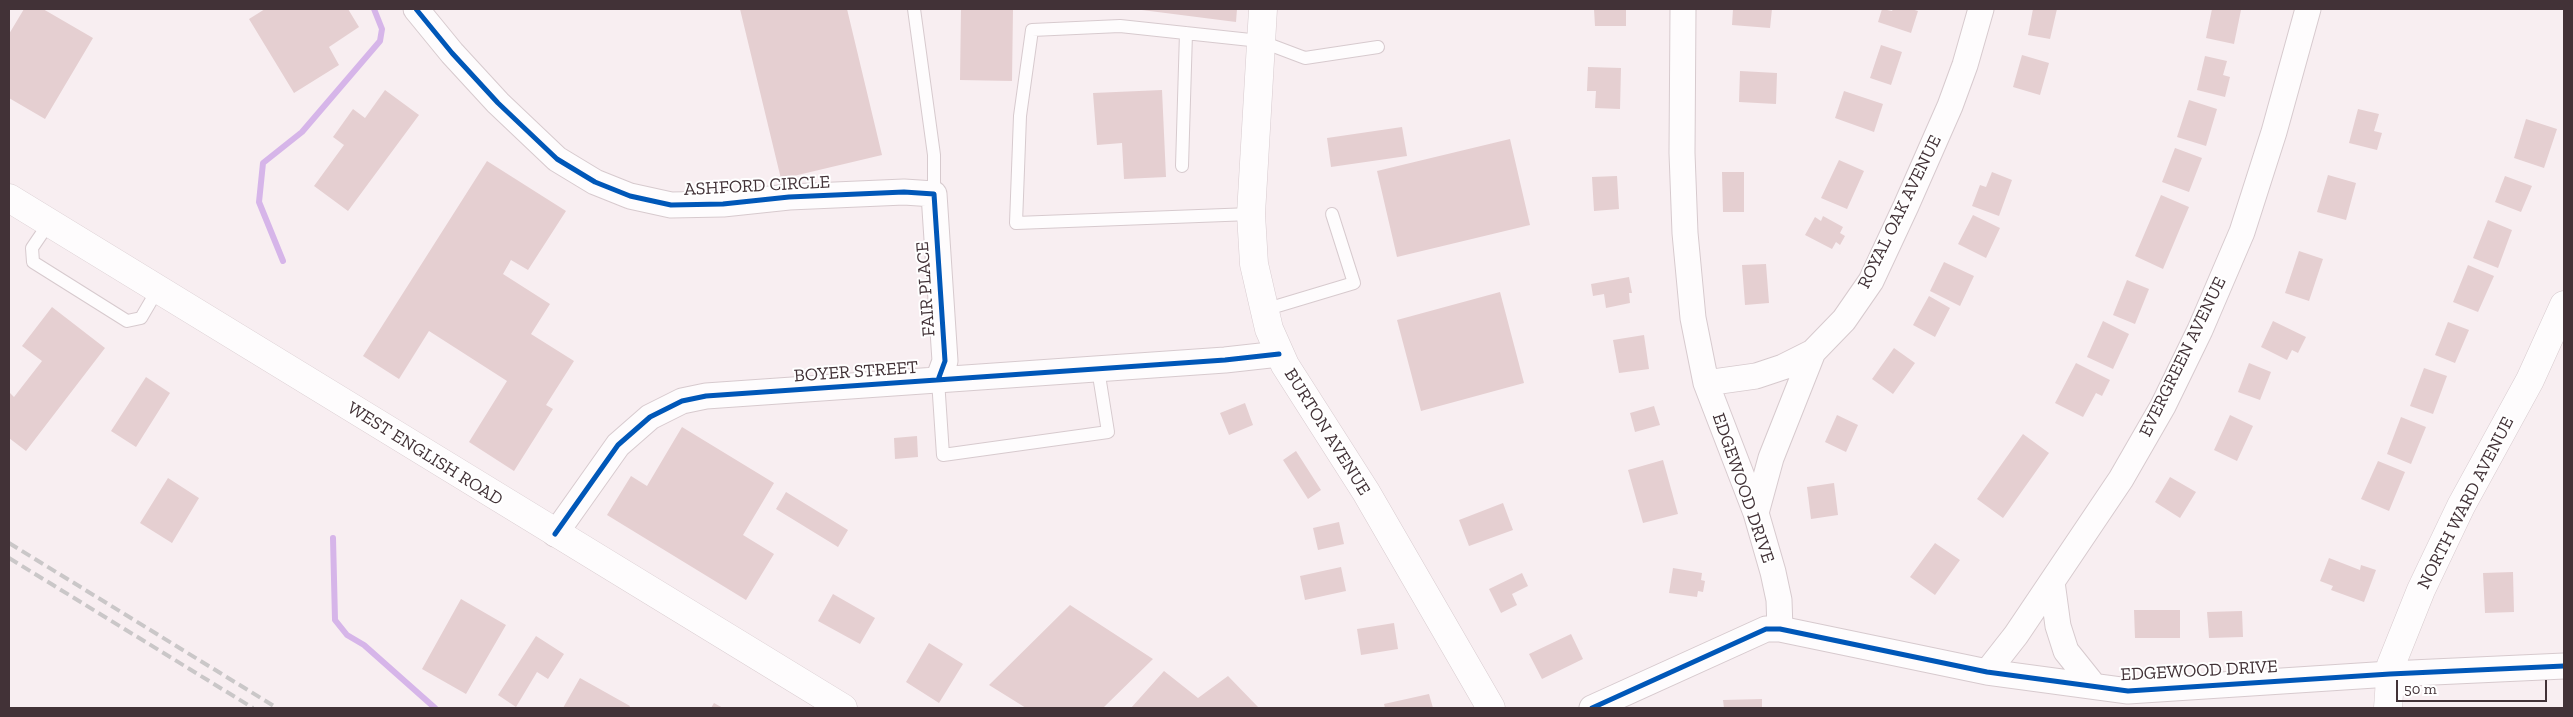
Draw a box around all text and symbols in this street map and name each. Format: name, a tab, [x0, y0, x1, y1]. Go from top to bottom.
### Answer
street label: ROYAL OAK AVENUE	[1853, 132, 1947, 292]
street label: ASHFORD CIRCLE	[683, 171, 831, 201]
street label: FAIR PLACE	[912, 241, 940, 337]
street label: EVERGREEN AVENUE	[2135, 273, 2231, 441]
street label: BOYER STREET	[793, 357, 919, 387]
street label: BURTON AVENUE	[1279, 365, 1375, 499]
street label: WEST ENGLISH ROAD	[343, 397, 507, 511]
street label: EDGEWOOD DRIVE	[1707, 410, 1779, 566]
street label: NORTH WARD AVENUE	[2413, 413, 2519, 593]
street label: EDGEWOOD DRIVE	[2120, 656, 2278, 686]
scale bar	[2398, 670, 2549, 702]
text: 50 m	[2404, 680, 2437, 698]

